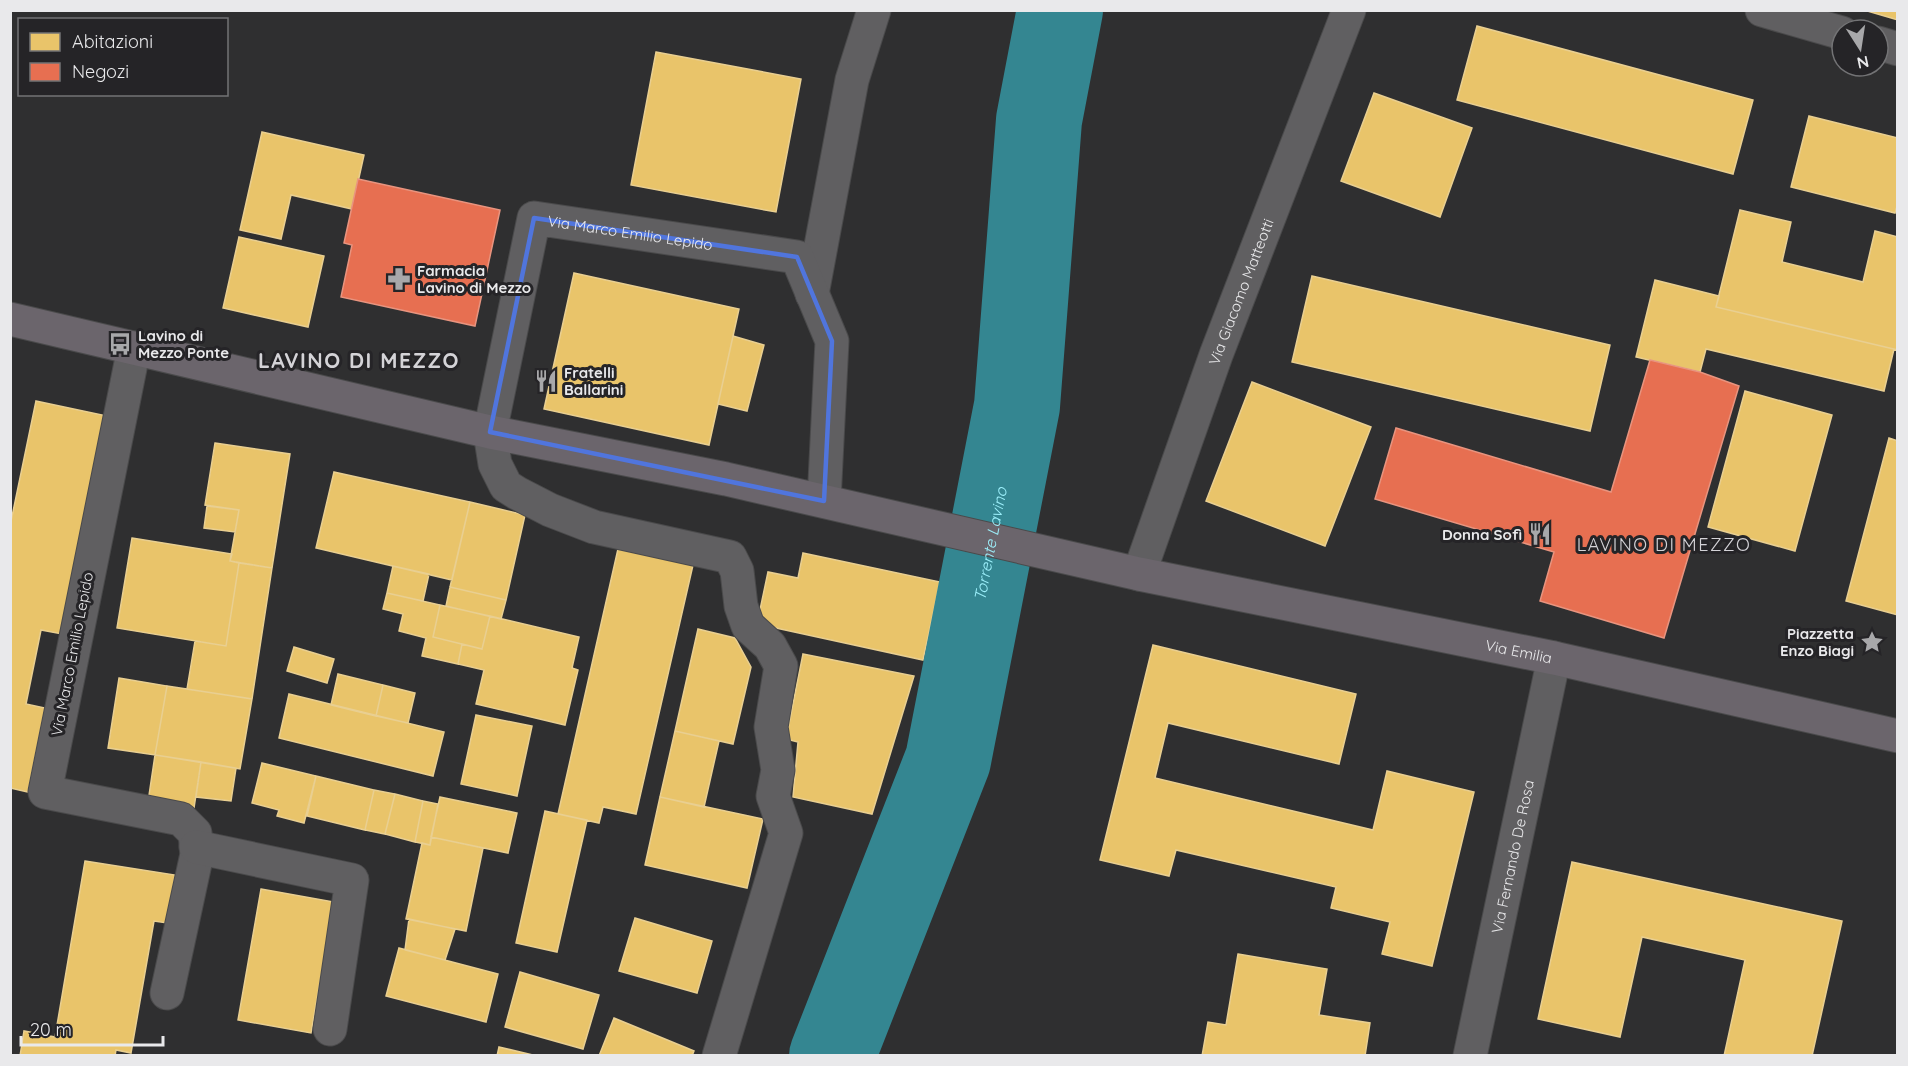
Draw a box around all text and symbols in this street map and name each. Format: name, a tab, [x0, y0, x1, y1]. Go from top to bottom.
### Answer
legend	[18, 18, 228, 96]
north arrow	[1830, 18, 1890, 78]
text: Abitazioni	[72, 30, 153, 53]
text: N	[1855, 52, 1871, 74]
text: Negozi	[72, 60, 129, 83]
street label: Via Marco Emilio Lepido	[547, 211, 714, 254]
street label: Via Giacomo Matteotti	[1204, 216, 1277, 367]
place label: Farmacia Lavino di Mezzo	[417, 261, 531, 297]
pharmacy icon: Farmacia Lavino di Mezzo	[386, 266, 412, 292]
place label: Lavino di Mezzo Ponte	[138, 326, 229, 362]
bus stop icon: Lavino di Mezzo Ponte	[107, 331, 133, 357]
district label: LAVINO DI MEZZO	[258, 347, 460, 373]
place label: Fratelli Ballarini	[564, 363, 623, 399]
restaurant icon: Fratelli Ballarini	[533, 368, 559, 394]
water label: Torrente Lavino	[969, 484, 1011, 603]
restaurant icon: Donna Sofì	[1527, 521, 1553, 547]
place label: Donna Sofì	[1442, 525, 1522, 544]
district label: LAVINO DI MEZZO	[1577, 533, 1751, 556]
street label: Via Marco Emilio Lepido	[47, 571, 97, 737]
place label: Piazzetta Enzo Biagi	[1780, 624, 1854, 660]
place icon: Piazzetta Enzo Biagi	[1859, 629, 1885, 655]
street label: Via Emilia	[1484, 635, 1554, 667]
street label: Via Fernando De Rosa	[1487, 778, 1538, 935]
scale bar	[21, 1009, 164, 1047]
text: 20 m	[30, 1018, 72, 1041]

